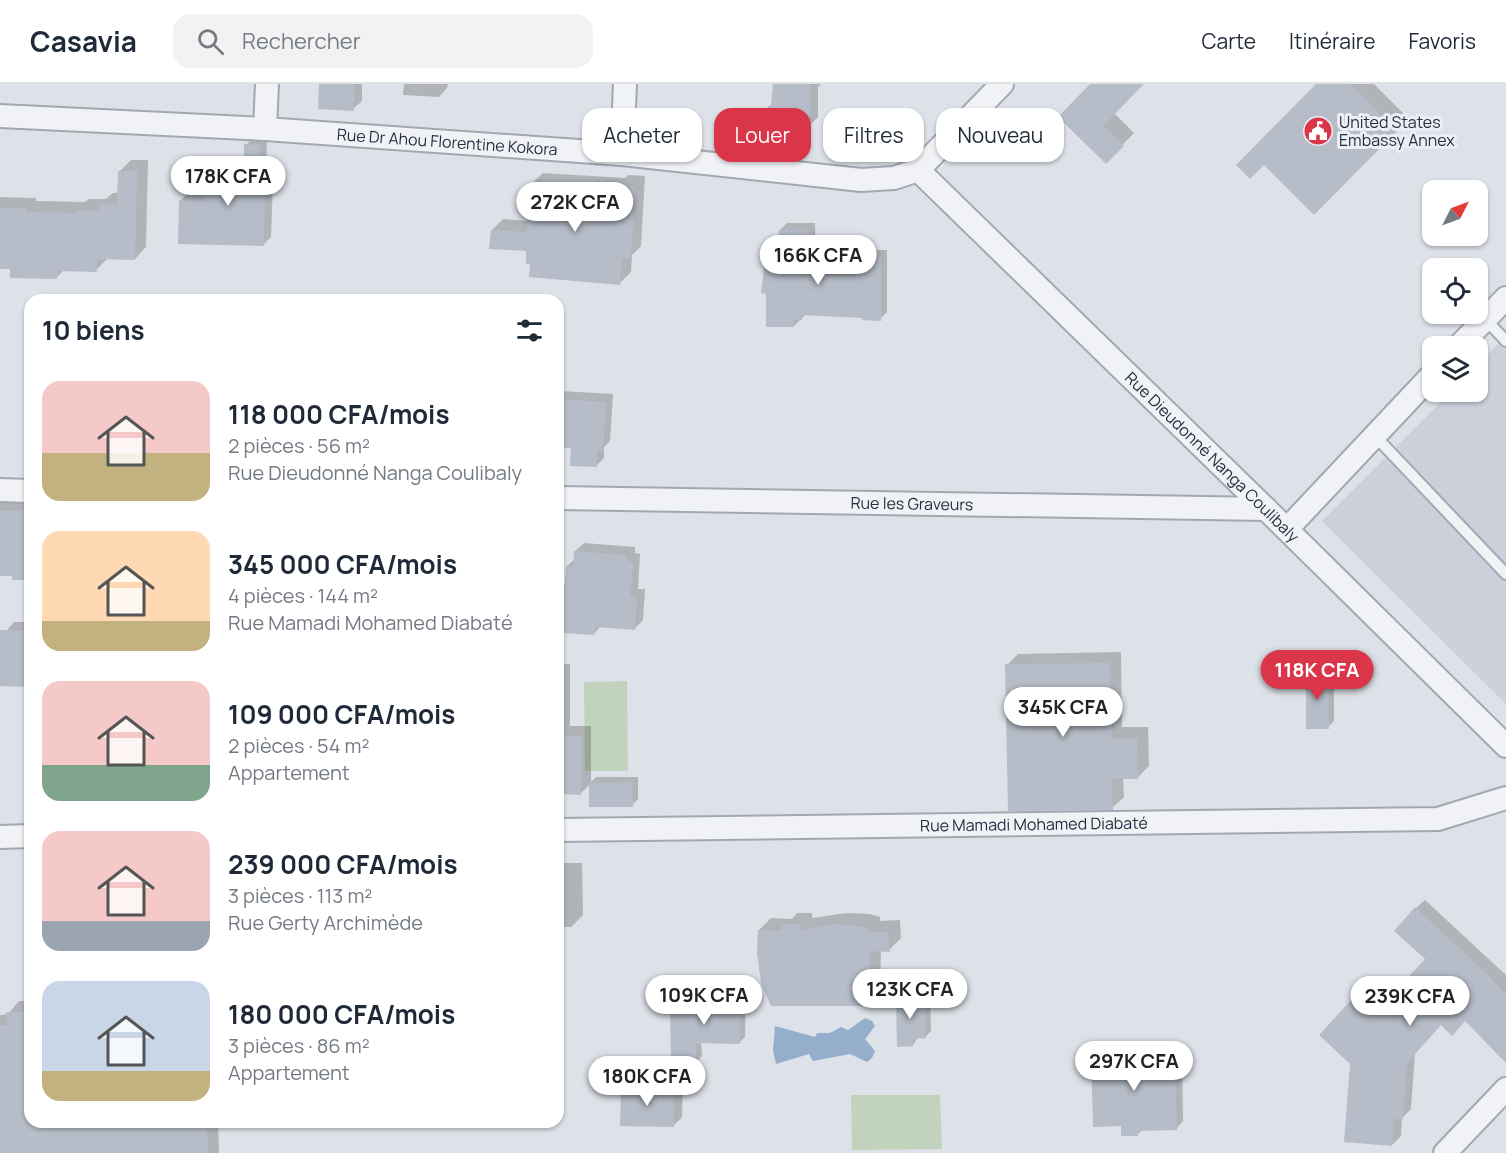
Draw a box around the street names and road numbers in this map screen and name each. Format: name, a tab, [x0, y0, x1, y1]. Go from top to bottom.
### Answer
street label: Rue Dr Ahou Florentine Kokora	[336, 123, 558, 160]
street label: Rue Dieudonné Nanga Coulibaly	[1120, 367, 1305, 547]
street label: Rue les Graveurs	[850, 492, 973, 515]
street label: Rue Mamadi Mohamed Diabaté	[920, 812, 1148, 836]

